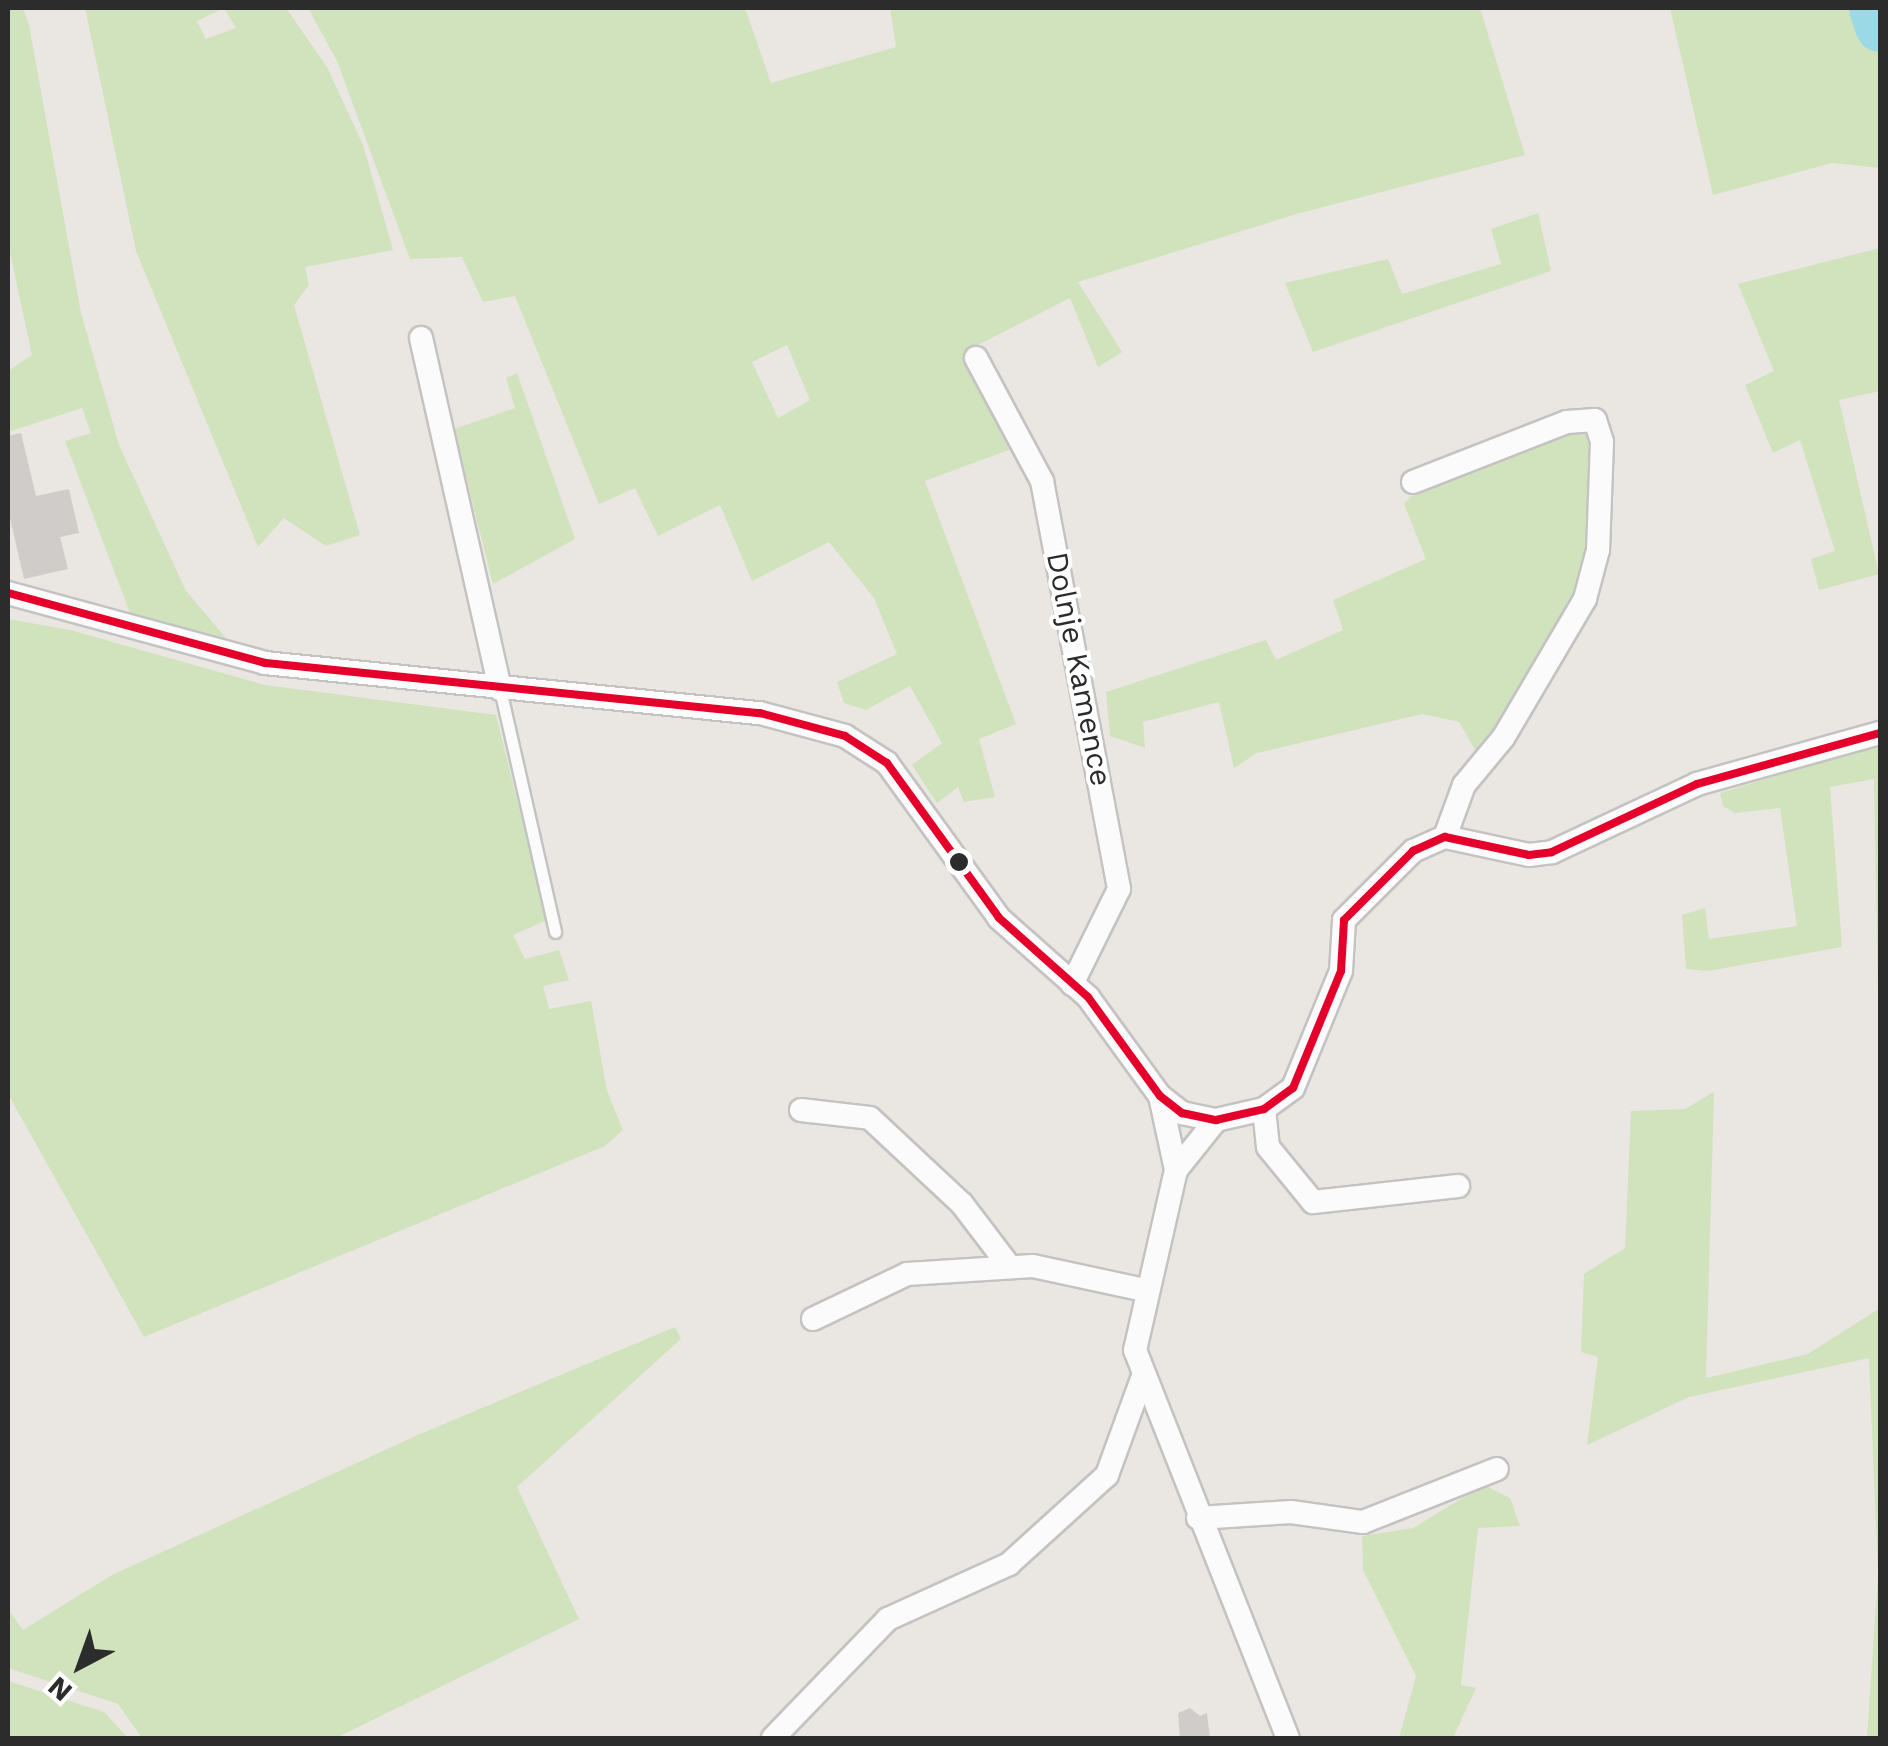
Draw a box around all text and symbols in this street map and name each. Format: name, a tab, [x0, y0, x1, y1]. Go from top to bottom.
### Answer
street label: Dolnje Kamence	[1039, 549, 1119, 789]
unlabelled marker	[949, 852, 969, 872]
north arrow	[30, 1616, 130, 1716]
text: N	[41, 1670, 79, 1708]

